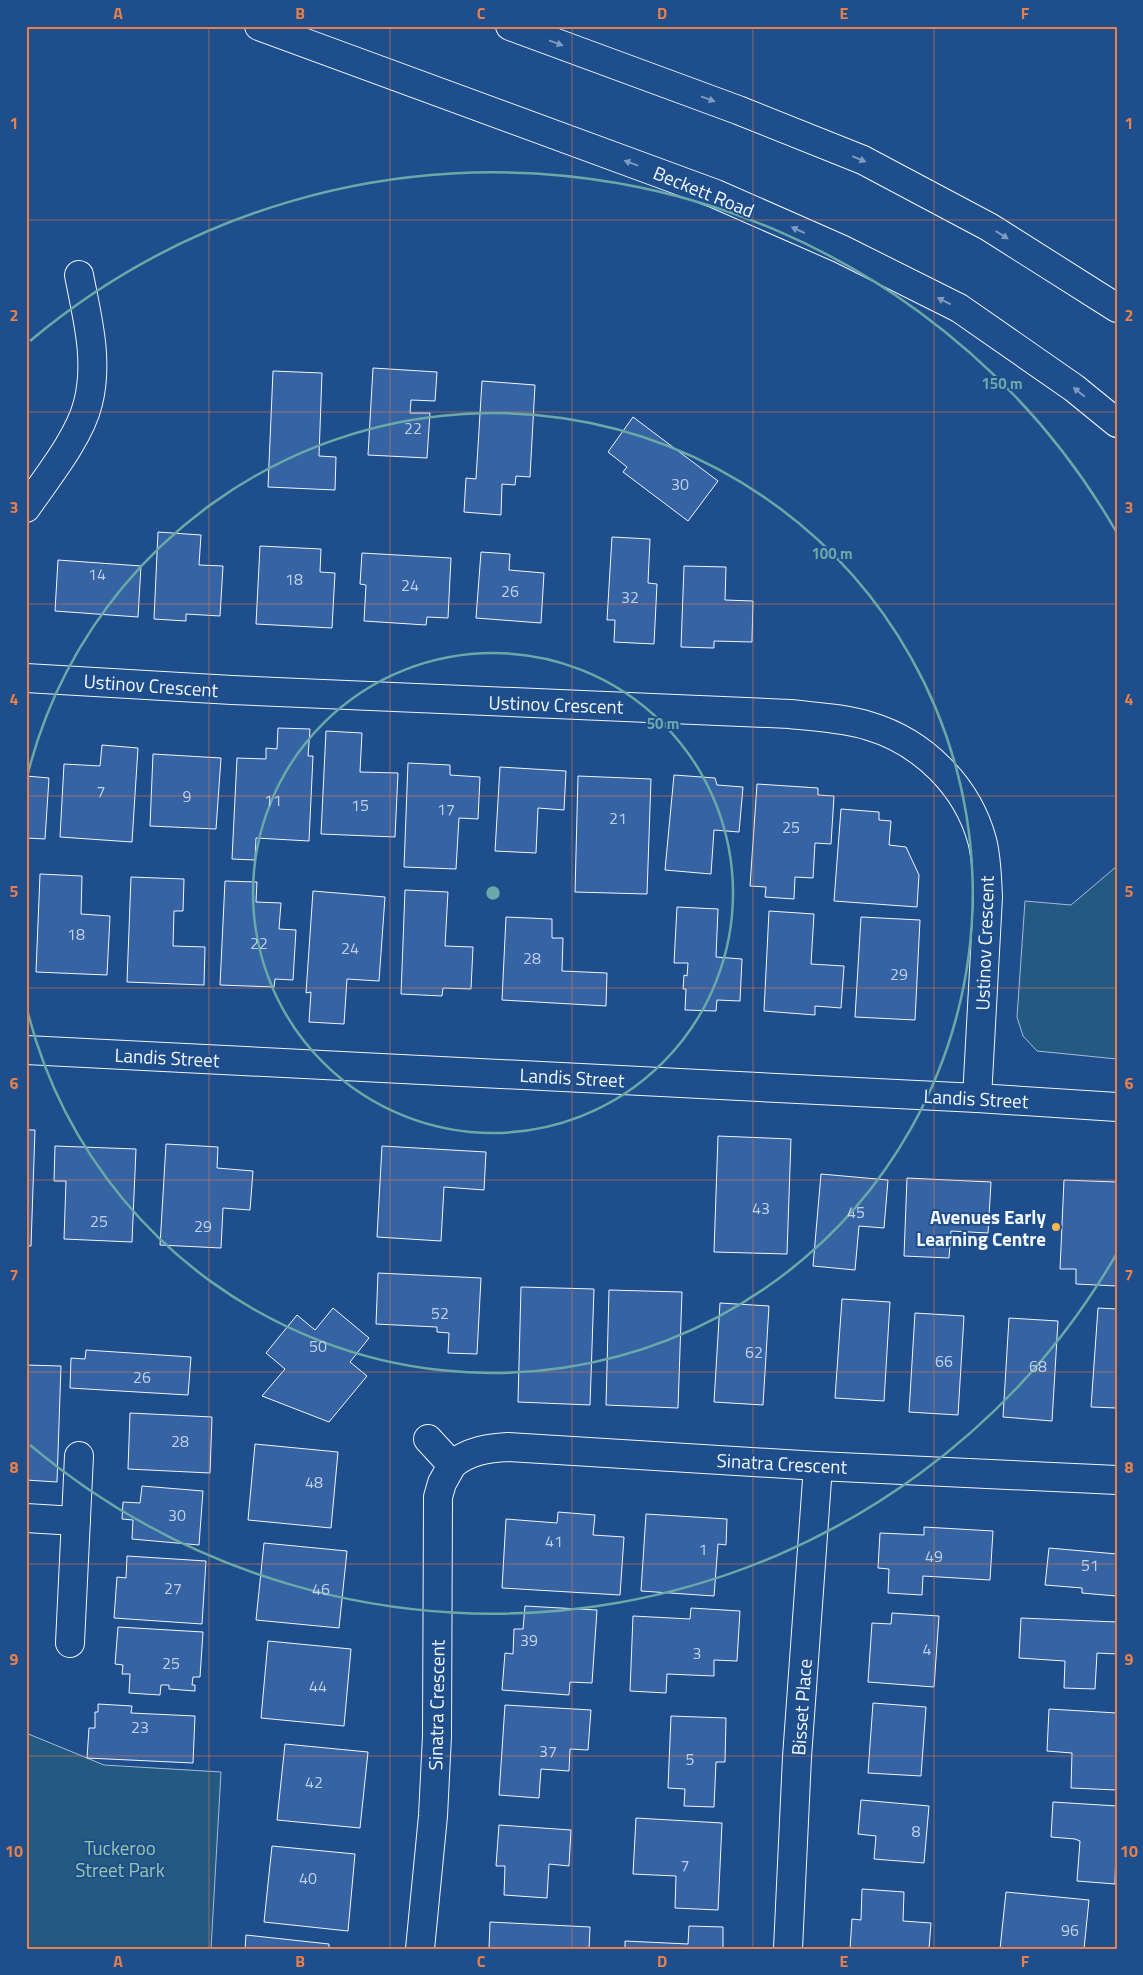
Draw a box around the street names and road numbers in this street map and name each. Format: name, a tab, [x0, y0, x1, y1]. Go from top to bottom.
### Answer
street label: Beckett Road	[649, 158, 759, 224]
street label: Ustinov Crescent	[83, 666, 220, 704]
street label: Ustinov Crescent	[488, 687, 624, 721]
street label: Ustinov Crescent	[967, 875, 1001, 1011]
street label: Landis Street	[114, 1040, 221, 1074]
street label: Landis Street	[519, 1060, 626, 1094]
street label: Landis Street	[923, 1081, 1030, 1115]
street label: Sinatra Crescent	[716, 1445, 848, 1481]
street label: Sinatra Crescent	[420, 1639, 452, 1771]
street label: Bisset Place	[783, 1658, 819, 1756]

